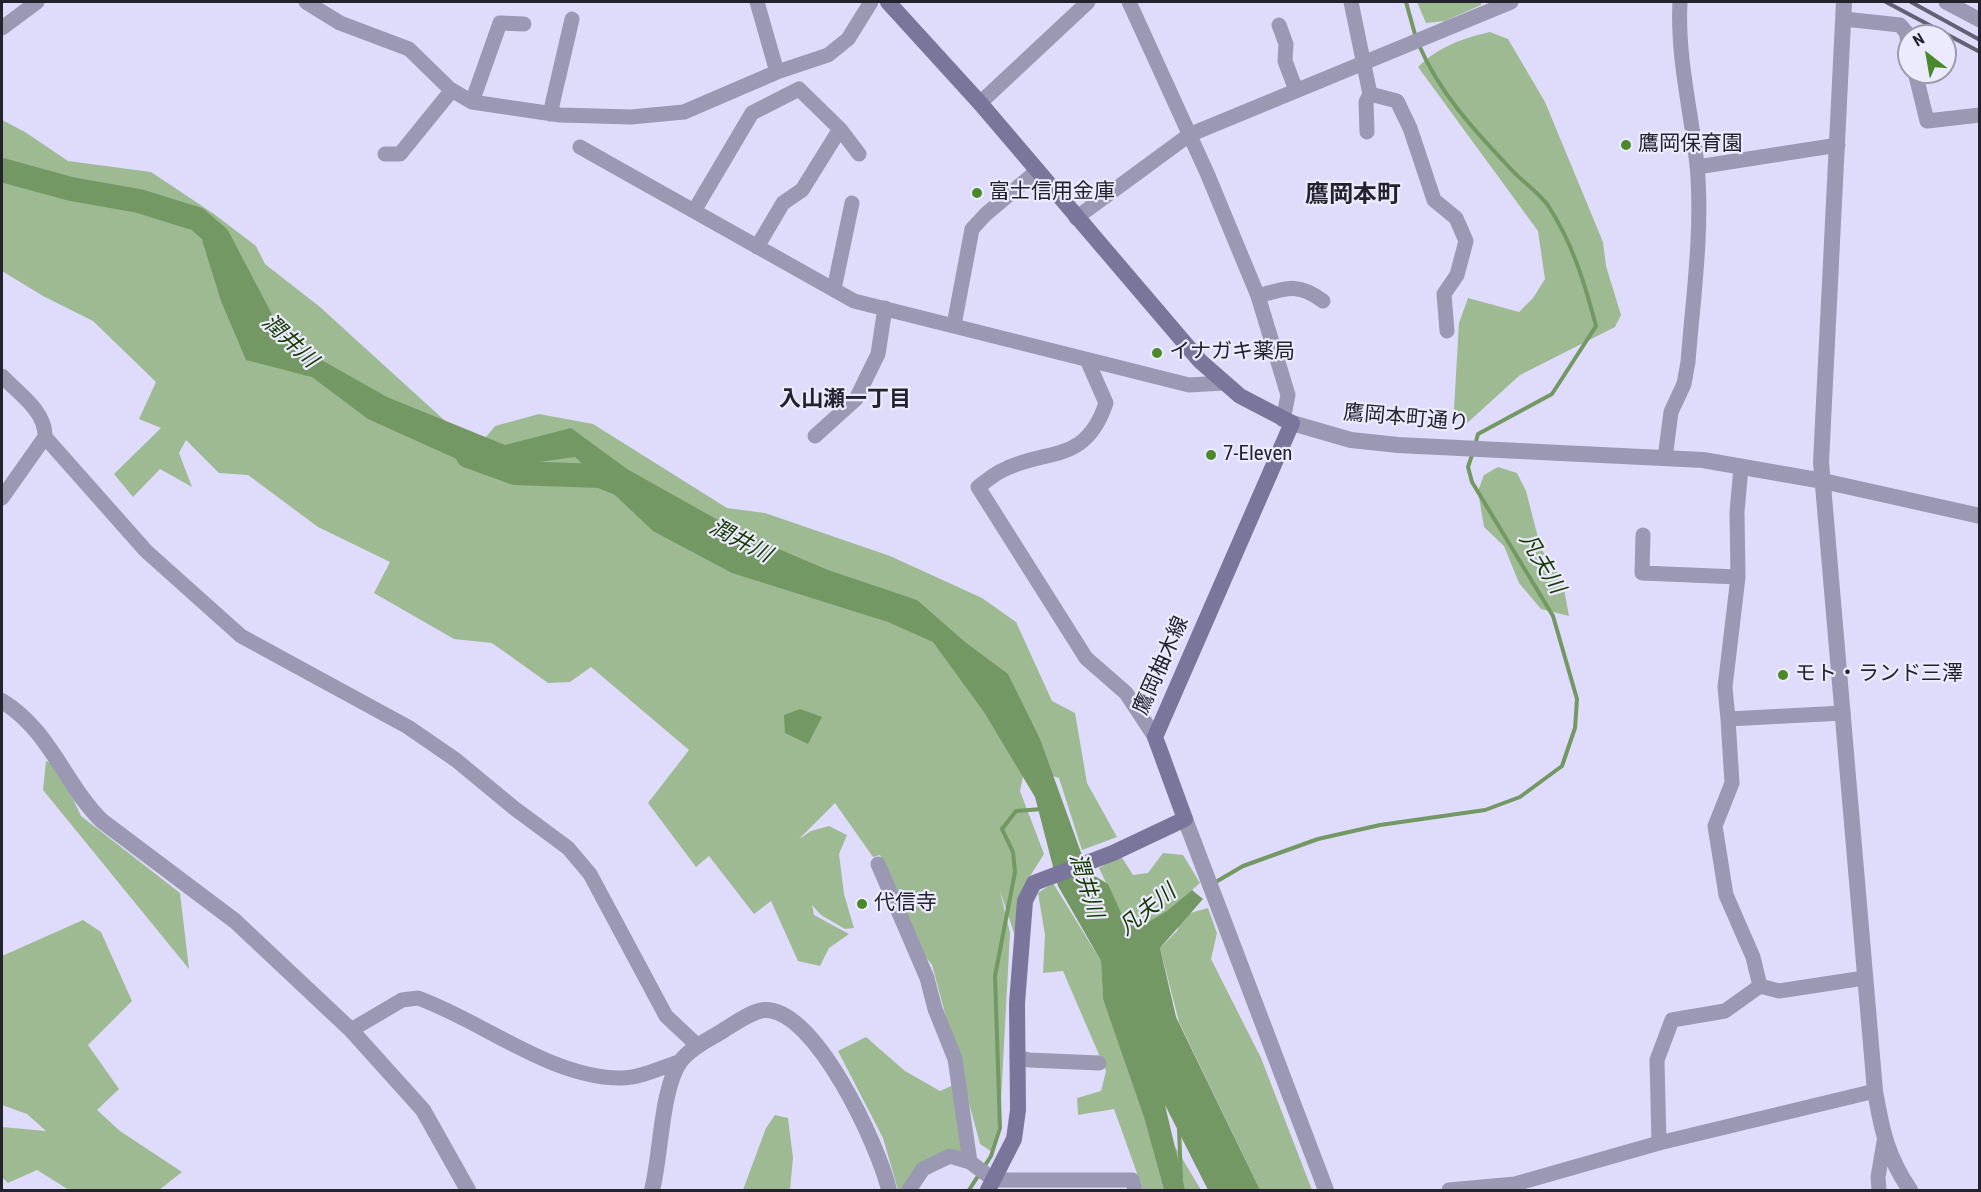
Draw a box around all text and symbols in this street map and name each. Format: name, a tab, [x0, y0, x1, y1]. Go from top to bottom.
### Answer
north arrow	[1897, 24, 1957, 84]
text: N	[1909, 29, 1928, 51]
place label: 鷹岡保育園	[1638, 132, 1743, 158]
marker: 鷹岡保育園	[1619, 138, 1633, 152]
place label: 富士信用金庫	[989, 180, 1115, 206]
district label: 鷹岡本町	[1305, 182, 1401, 210]
marker: 富士信用金庫	[970, 186, 984, 200]
water label: 潤井川	[256, 310, 322, 374]
place label: イナガキ薬局	[1169, 340, 1295, 366]
marker: イナガキ薬局	[1150, 346, 1164, 360]
district label: 入山瀬一丁目	[779, 387, 911, 413]
street label: 鷹岡本町通り	[1342, 401, 1470, 437]
place label: 7-Eleven	[1223, 442, 1292, 468]
marker: 7-Eleven	[1204, 448, 1218, 462]
water label: 潤井川	[705, 515, 775, 569]
water label: 凡夫川	[1513, 529, 1569, 599]
street label: 鷹岡柚木線	[1129, 613, 1195, 719]
place label: モト・ランド三澤	[1795, 662, 1963, 688]
marker: モト・ランド三澤	[1776, 668, 1790, 682]
water label: 潤井川	[1063, 851, 1107, 921]
water label: 凡夫川	[1114, 880, 1182, 942]
place label: 代信寺	[874, 891, 937, 917]
marker: 代信寺	[855, 897, 869, 911]

